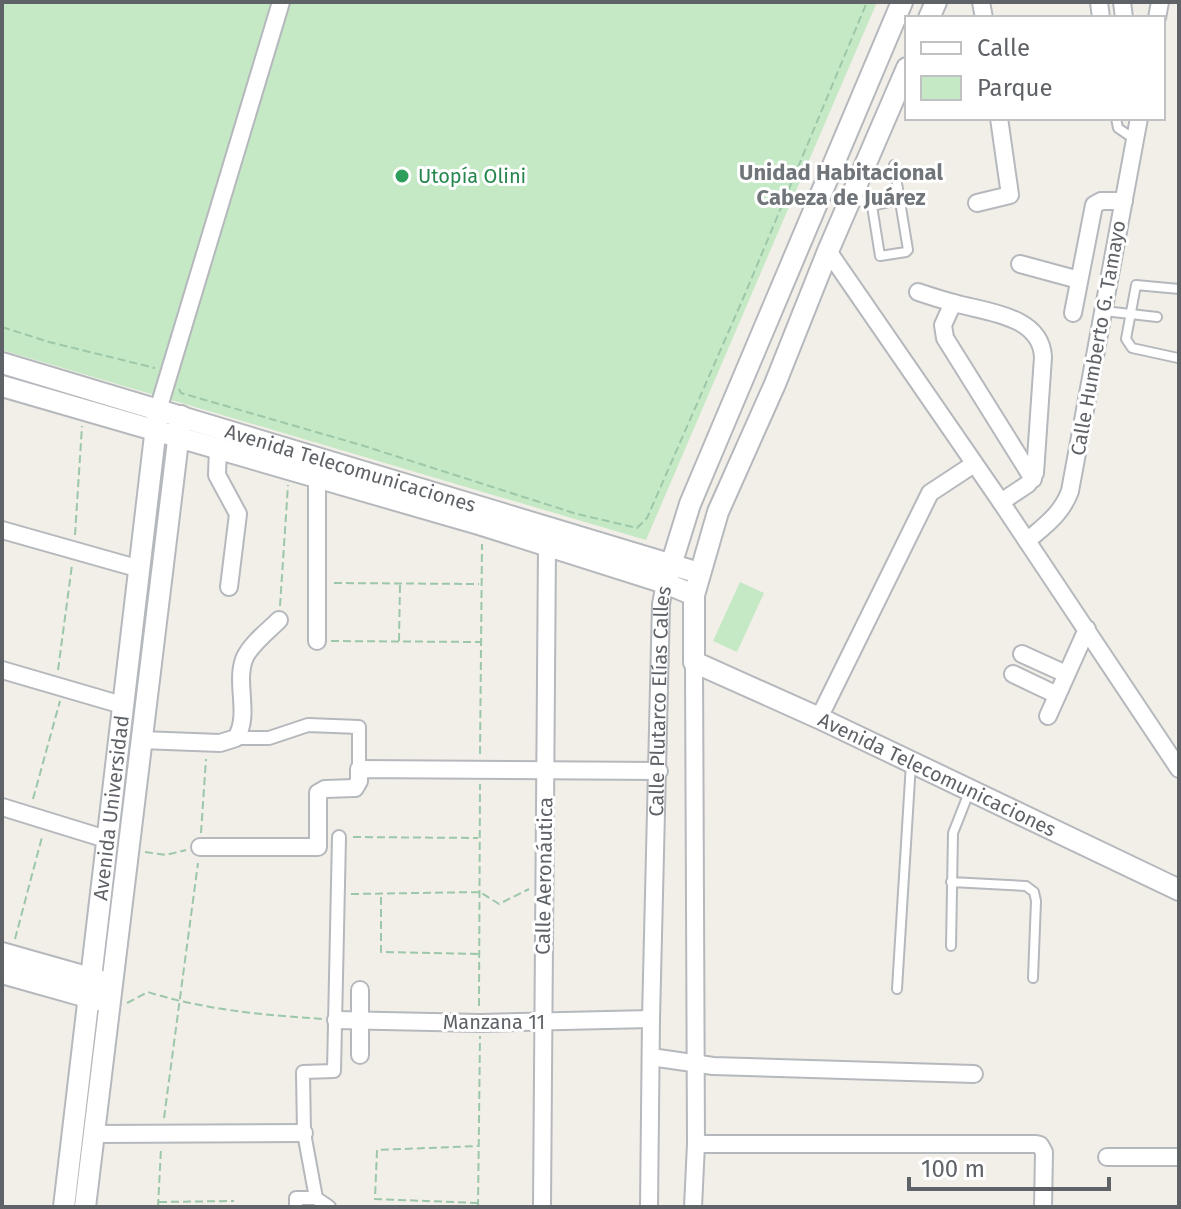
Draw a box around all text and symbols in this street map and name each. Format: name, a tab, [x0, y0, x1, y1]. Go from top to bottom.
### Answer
legend	[905, 16, 1165, 120]
text: Calle	[977, 34, 1030, 62]
text: Parque	[977, 74, 1053, 102]
district label: Unidad Habitacional Cabeza de Juárez	[739, 159, 943, 211]
place label: Utopía Olini	[418, 164, 526, 188]
marker: Utopía Olini	[393, 167, 411, 185]
street label: Calle Humberto G. Tamayo	[1065, 219, 1131, 457]
street label: Avenida Telecomunicaciones	[222, 419, 479, 517]
street label: Calle Plutarco Elías Calles	[644, 584, 676, 817]
street label: Avenida Telecomunicaciones	[814, 707, 1060, 841]
street label: Avenida Universidad	[88, 714, 134, 902]
street label: Calle Aeronáutica	[531, 797, 557, 955]
street label: Manzana 11	[443, 1010, 545, 1034]
scale bar	[909, 1141, 1109, 1191]
text: 100 m	[921, 1155, 985, 1183]

